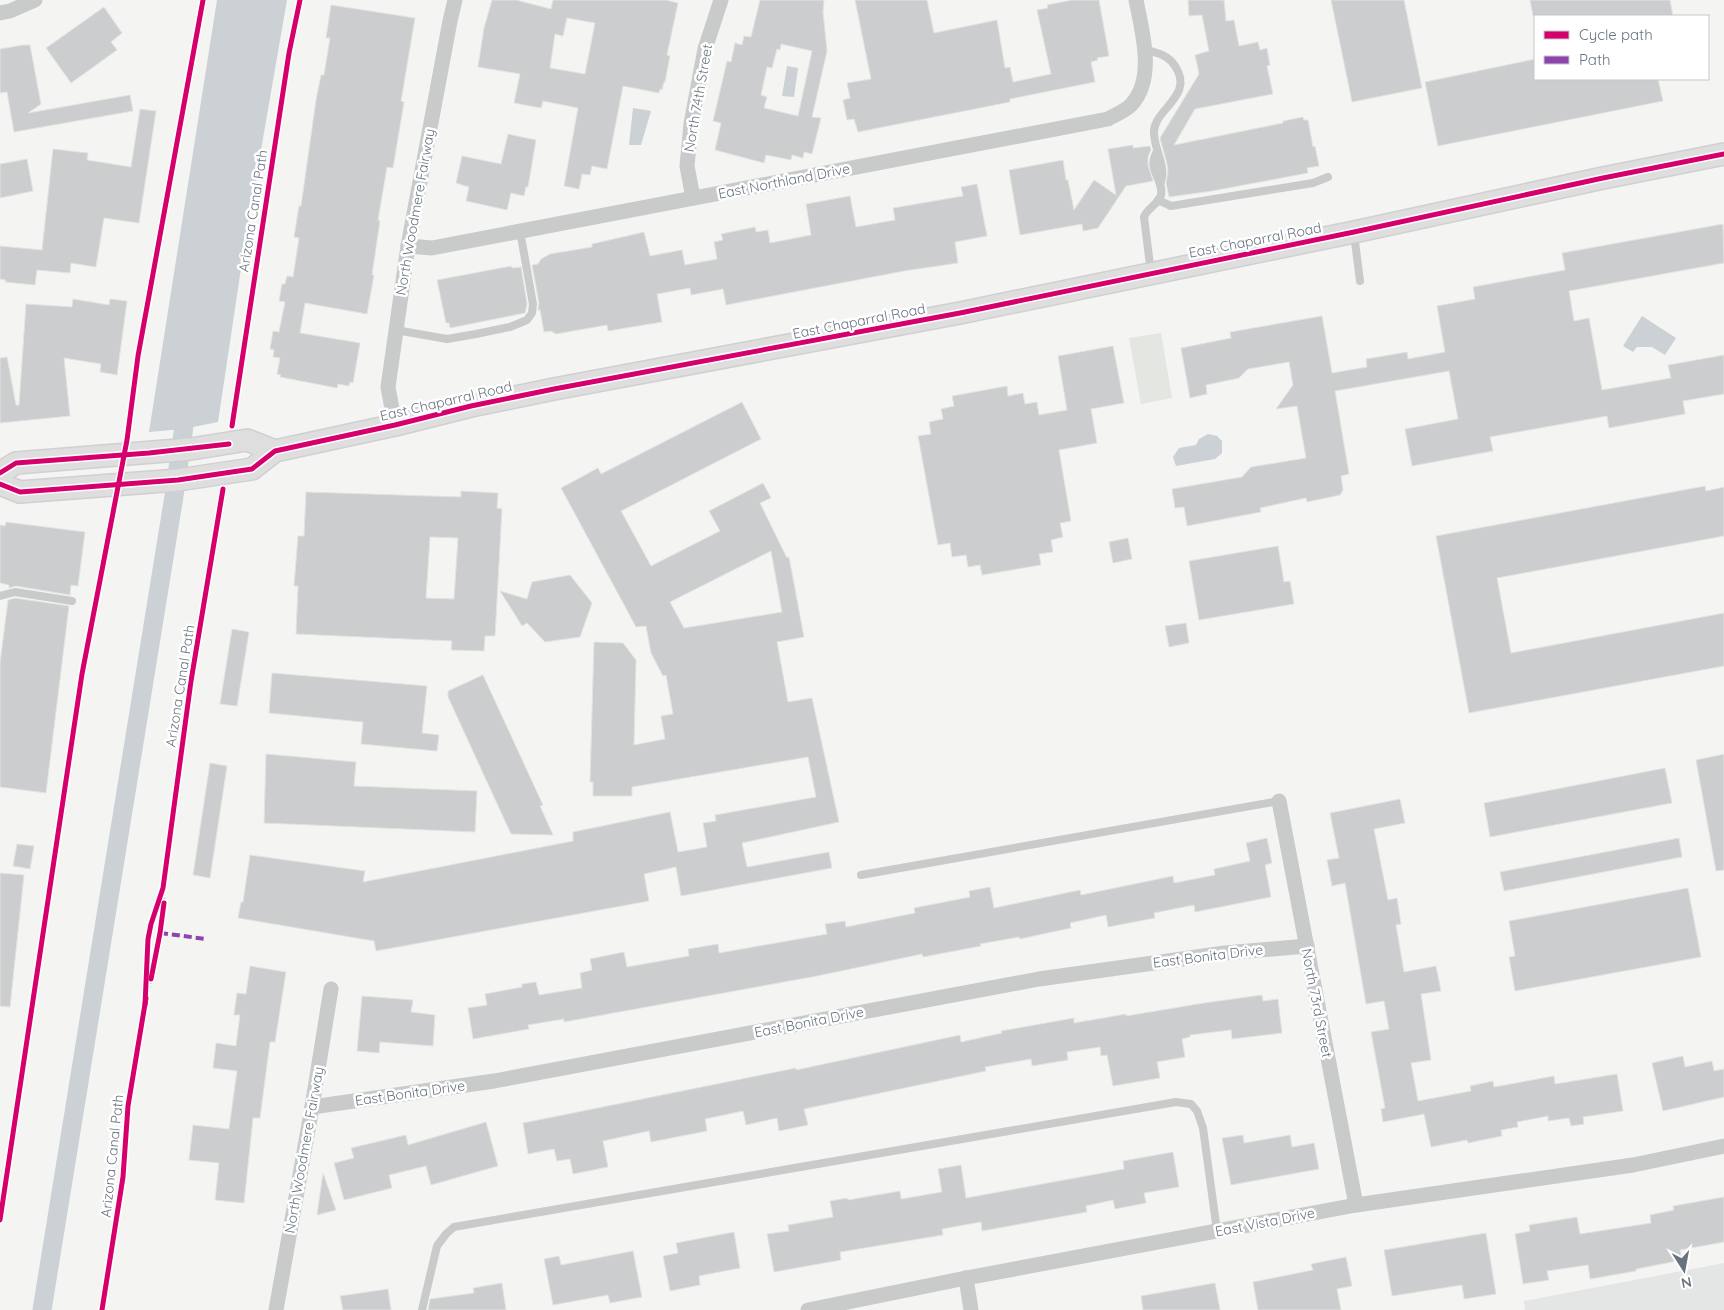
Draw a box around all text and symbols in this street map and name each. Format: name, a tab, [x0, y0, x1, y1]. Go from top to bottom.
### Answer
legend	[1534, 15, 1709, 80]
text: Cycle path	[1579, 25, 1653, 44]
street label: North 74th Street	[680, 42, 716, 153]
text: Path	[1579, 50, 1611, 69]
street label: North Woodmere Fairway	[391, 127, 439, 297]
street label: Arizona Canal Path	[234, 149, 272, 273]
street label: East Northland Drive	[716, 159, 852, 203]
street label: East Chaparral Road	[1187, 218, 1323, 262]
street label: East Chaparral Road	[791, 299, 927, 343]
street label: East Chaparral Road	[378, 377, 514, 425]
street label: Arizona Canal Path	[161, 624, 199, 748]
street label: East Bonita Drive	[1152, 940, 1264, 972]
street label: North 73rd Street	[1298, 947, 1336, 1059]
street label: East Bonita Drive	[753, 1003, 865, 1041]
street label: North Woodmere Fairway	[280, 1065, 328, 1235]
street label: East Bonita Drive	[354, 1076, 466, 1110]
street label: Arizona Canal Path	[97, 1094, 127, 1218]
street label: East Vista Drive	[1214, 1203, 1316, 1240]
north arrow	[1659, 1245, 1709, 1295]
text: N	[1680, 1273, 1693, 1293]

